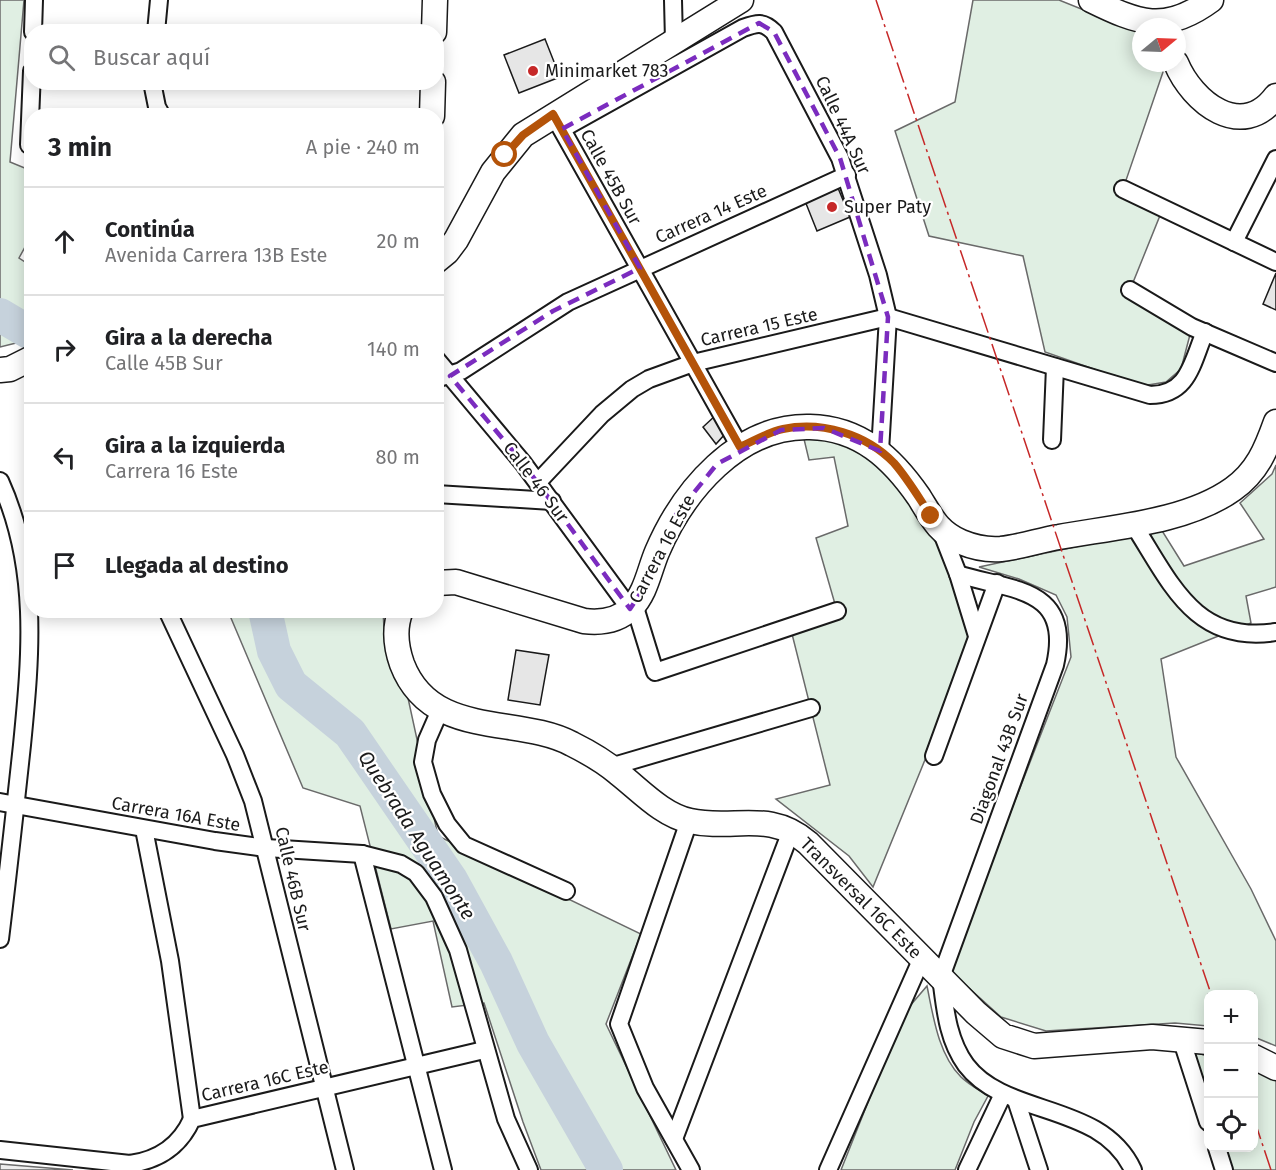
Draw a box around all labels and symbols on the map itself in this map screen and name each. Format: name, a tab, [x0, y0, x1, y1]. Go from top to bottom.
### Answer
north arrow	[1132, 18, 1186, 72]
place label: Minimarket 783	[545, 60, 669, 82]
marker: Minimarket 783	[526, 64, 540, 78]
street label: Calle 44A Sur	[811, 72, 875, 178]
street label: Calle 45B Sur	[576, 125, 646, 229]
route start	[491, 141, 517, 167]
street label: Carrera 14 Este	[652, 180, 770, 248]
place label: Super Paty	[844, 196, 931, 218]
marker: Super Paty	[825, 200, 839, 214]
street label: Carrera 15 Este	[698, 303, 820, 351]
street label: Calle 46 Sur	[498, 437, 574, 527]
street label: Carrera 16 Este	[624, 491, 700, 607]
route end	[917, 502, 943, 528]
street label: Diagonal 43B Sur	[965, 691, 1033, 827]
water label: Quebrada Aguamonte	[353, 746, 481, 924]
street label: Carrera 16A Este	[110, 792, 242, 836]
street label: Calle 46B Sur	[270, 825, 316, 933]
street label: Transversal 16C Este	[796, 833, 926, 963]
street label: Carrera 16C Este	[199, 1056, 331, 1106]

